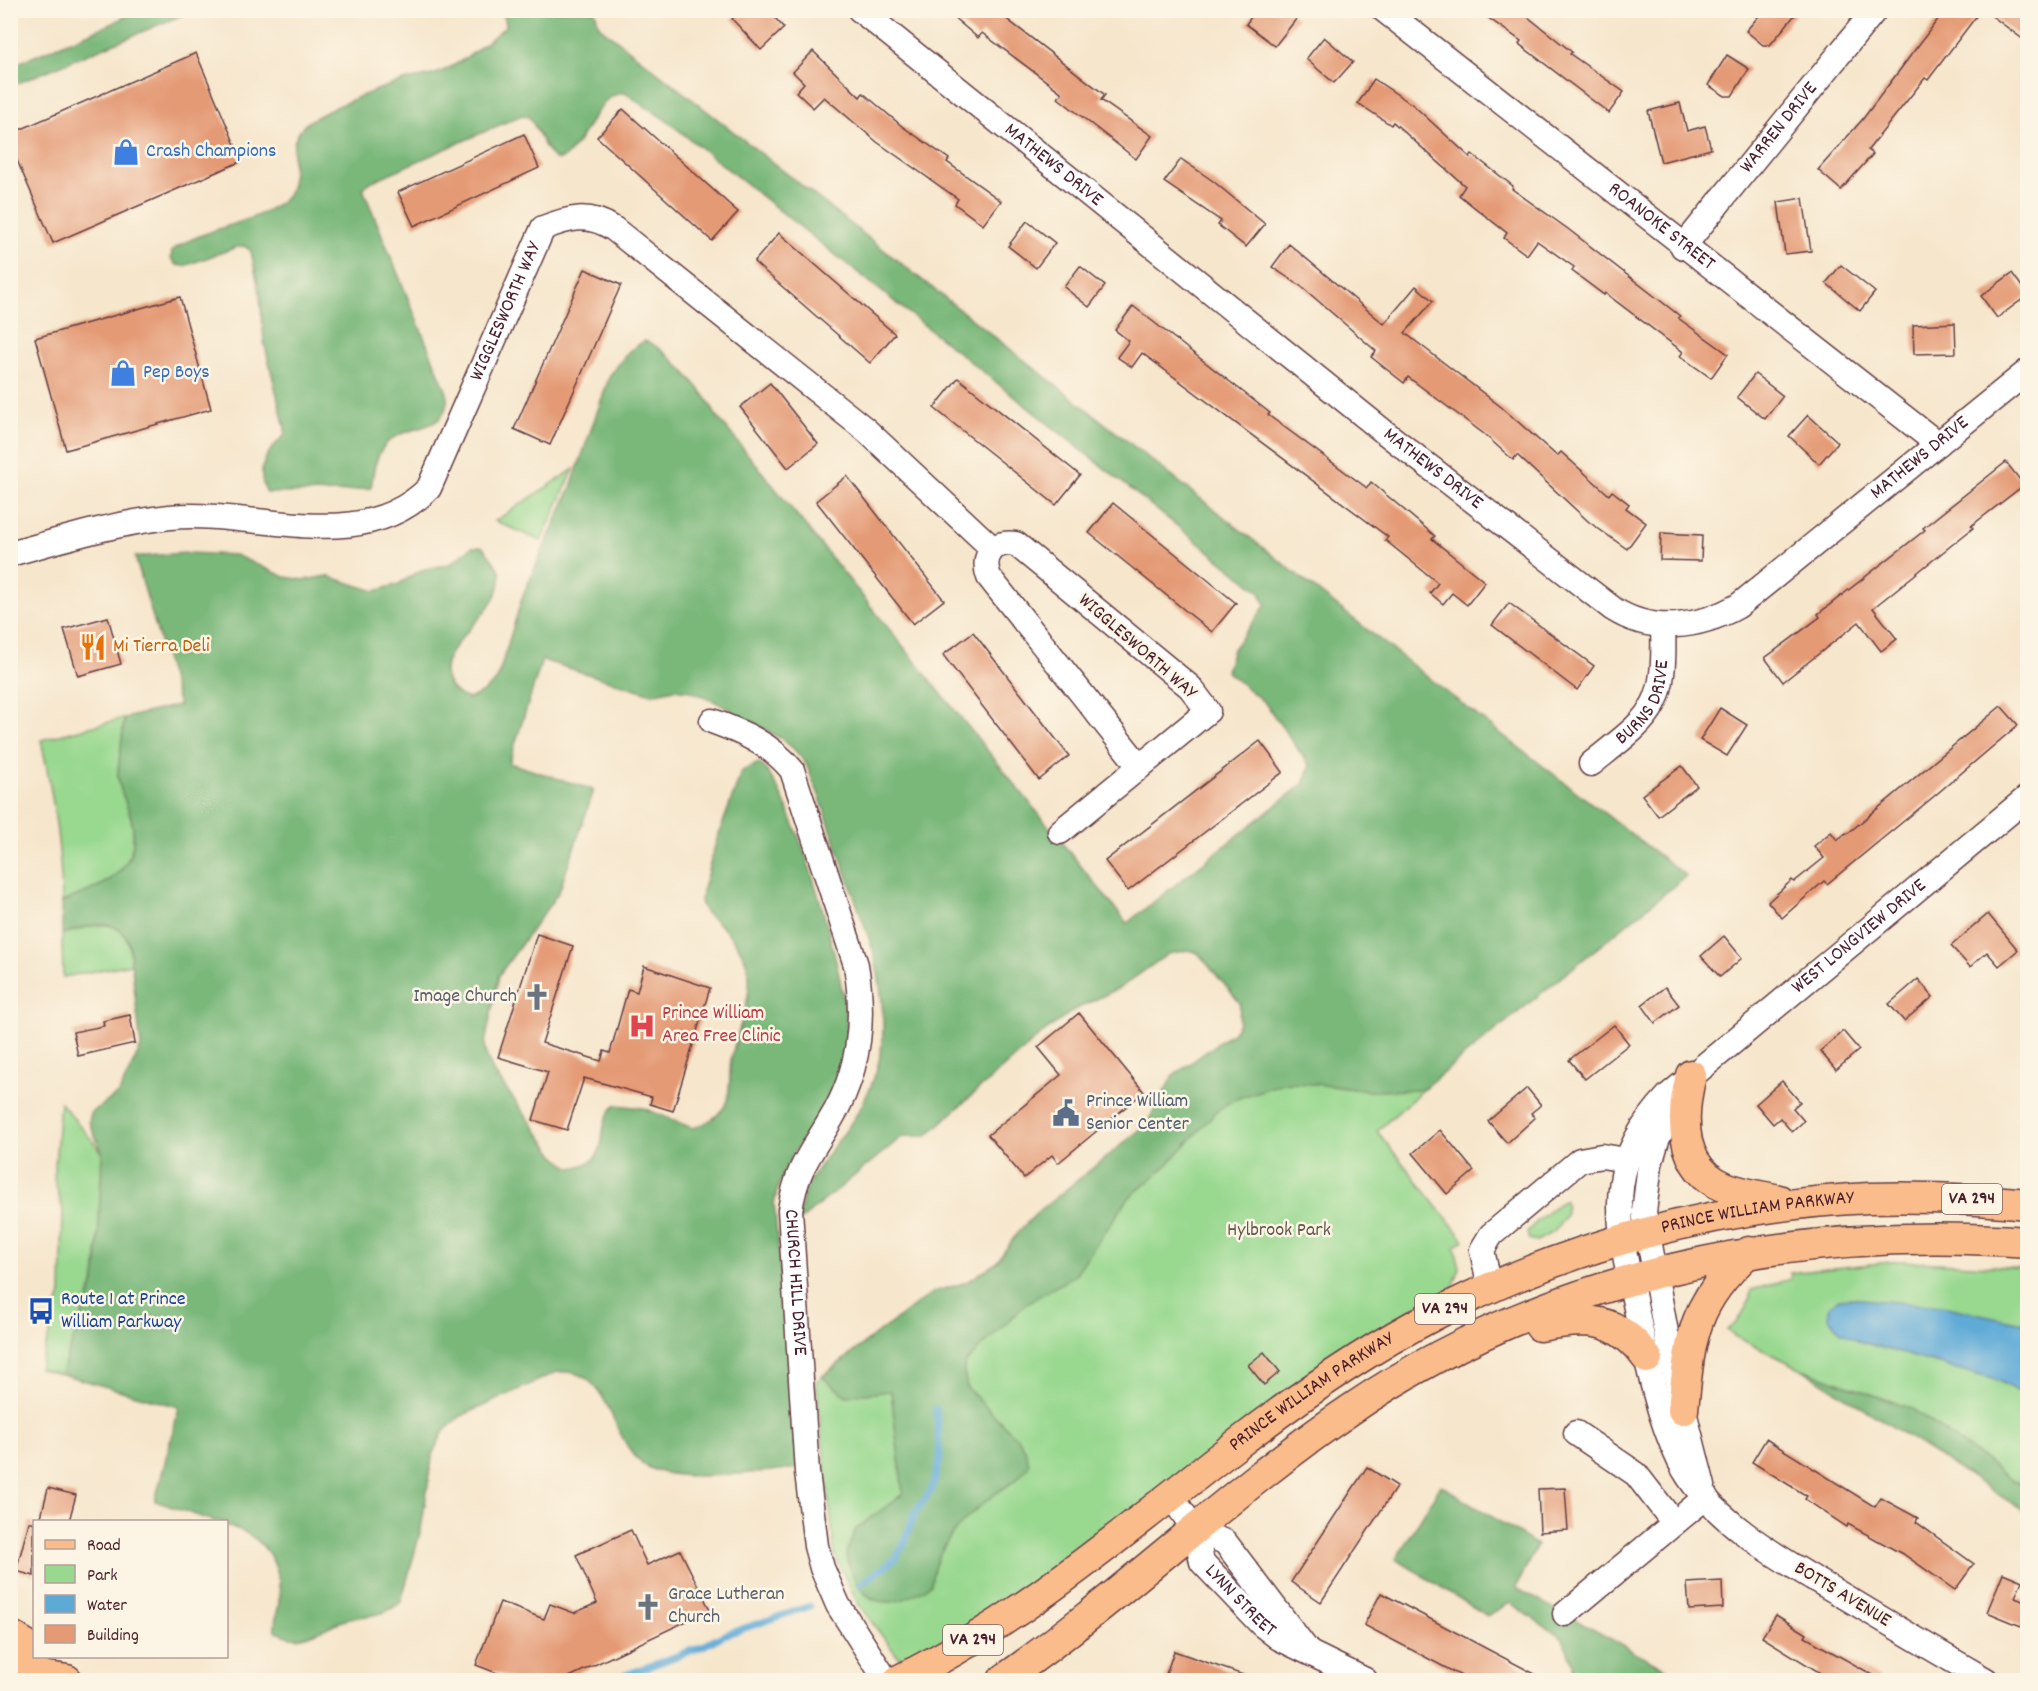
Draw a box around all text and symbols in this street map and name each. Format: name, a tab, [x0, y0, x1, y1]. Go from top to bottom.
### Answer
street label: WARREN DRIVE	[1734, 76, 1825, 180]
street label: MATHEWS DRIVE	[998, 117, 1109, 214]
shop icon: Crash Champions	[111, 137, 141, 167]
place label: Crash Champions	[146, 138, 276, 166]
street label: ROANOKE STREET	[1602, 176, 1721, 278]
street label: WIGGLESWORTH WAY	[463, 237, 549, 386]
shop icon: Pep Boys	[108, 358, 138, 388]
place label: Pep Boys	[143, 359, 210, 387]
street label: MATHEWS DRIVE	[1865, 410, 1975, 507]
street label: MATHEWS DRIVE	[1377, 422, 1488, 517]
street label: WIGGLESWORTH WAY	[1072, 587, 1203, 707]
restaurant icon: Mi Tierra Deli	[78, 632, 108, 662]
place label: Mi Tierra Deli	[113, 633, 210, 661]
street label: BURNS DRIVE	[1610, 659, 1677, 753]
street label: WEST LONGVIEW DRIVE	[1786, 873, 1933, 1001]
church icon: Image Church	[522, 982, 552, 1012]
place label: Image Church	[413, 983, 517, 1011]
place label: Prince William Area Free Clinic	[662, 1000, 781, 1051]
hospital icon: Prince William Area Free Clinic	[627, 1011, 657, 1041]
place label: Prince William Senior Center	[1086, 1088, 1190, 1139]
public building icon: Prince William Senior Center	[1051, 1098, 1081, 1128]
road number: VA 294	[1942, 1184, 2002, 1214]
street label: PRINCE WILLIAM PARKWAY	[1658, 1185, 1855, 1242]
street label: CHURCH HILL DRIVE	[776, 1208, 813, 1356]
park label: Hylbrook Park	[1227, 1217, 1331, 1245]
place label: Route 1 at Prince William Parkway	[61, 1286, 186, 1337]
road number: VA 294	[1415, 1294, 1475, 1324]
bus stop icon: Route 1 at Prince William Parkway	[26, 1296, 56, 1326]
street label: PRINCE WILLIAM PARKWAY	[1224, 1325, 1400, 1459]
legend	[33, 1520, 228, 1658]
text: Road	[87, 1534, 121, 1559]
street label: BOTTS AVENUE	[1788, 1555, 1896, 1635]
street label: LYNN STREET	[1198, 1558, 1282, 1644]
text: Park	[87, 1564, 118, 1589]
place label: Grace Lutheran Church	[668, 1581, 785, 1632]
church icon: Grace Lutheran Church	[633, 1592, 663, 1622]
text: Water	[87, 1594, 127, 1619]
text: Building	[87, 1624, 139, 1649]
road number: VA 294	[943, 1625, 1003, 1655]

